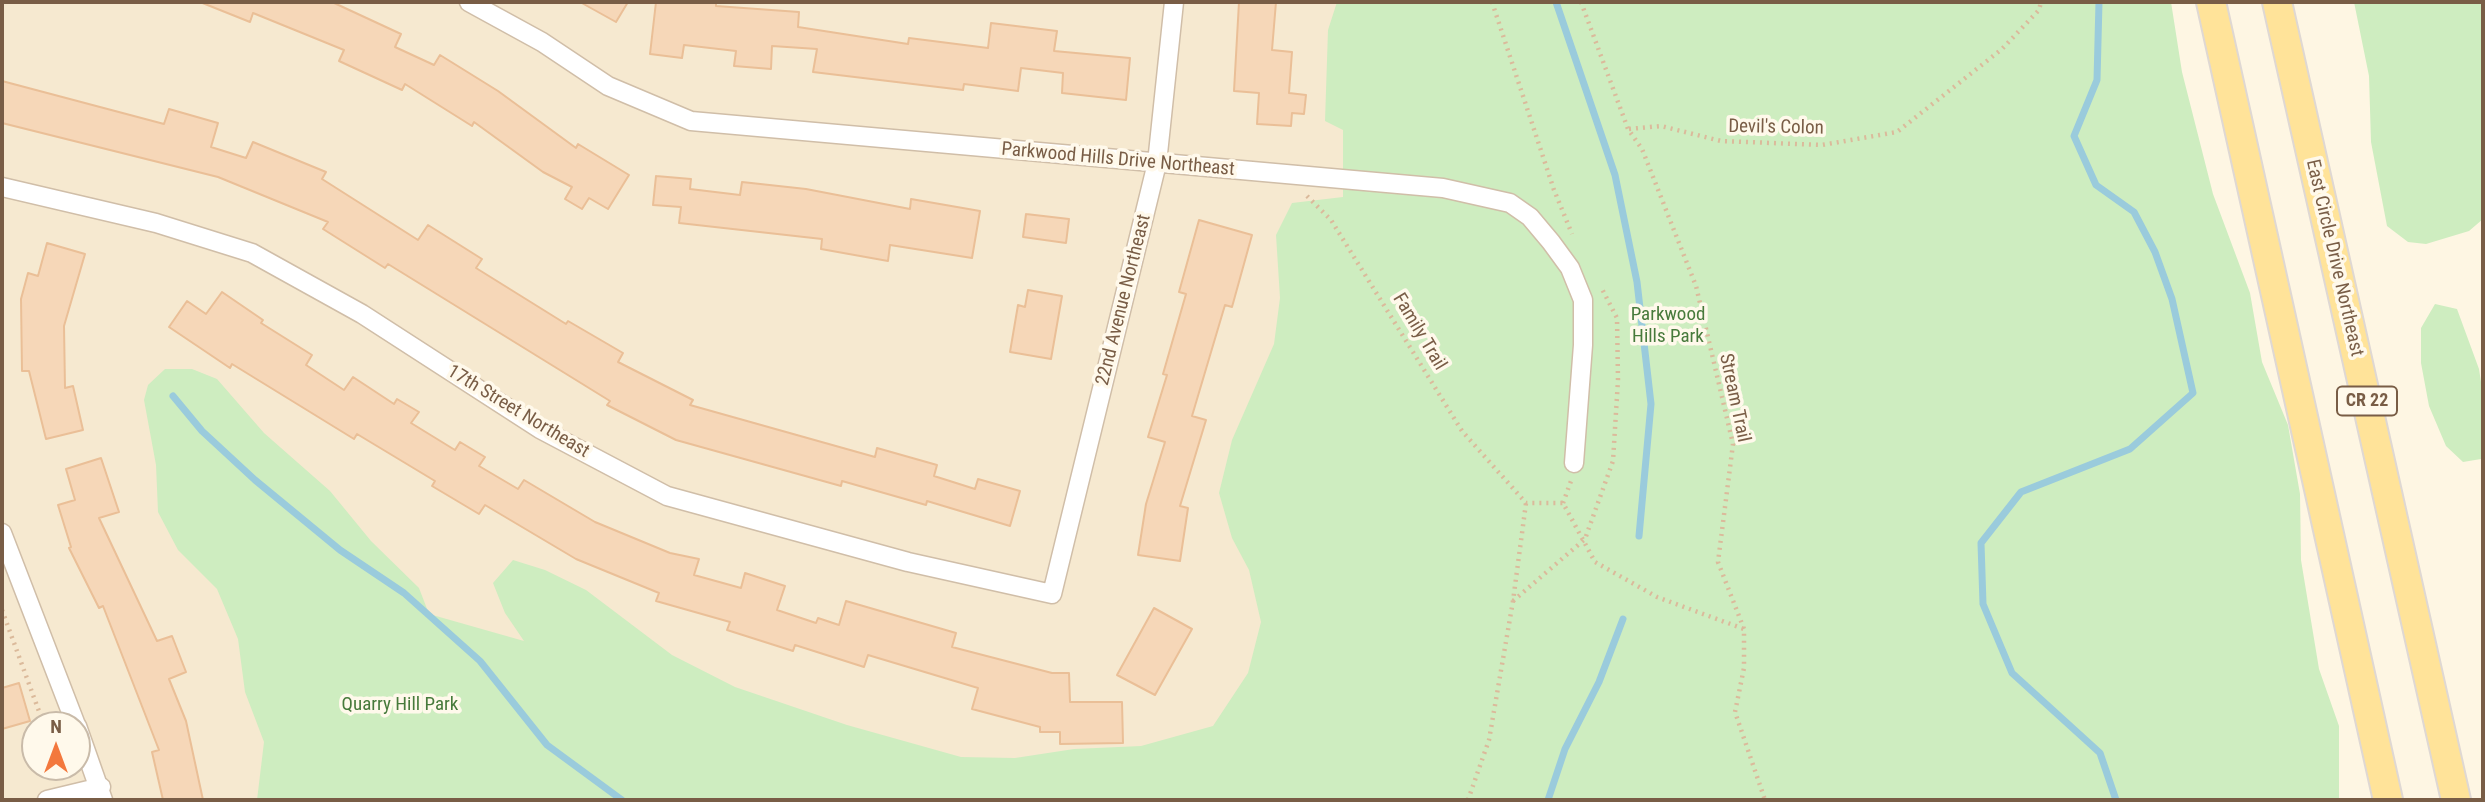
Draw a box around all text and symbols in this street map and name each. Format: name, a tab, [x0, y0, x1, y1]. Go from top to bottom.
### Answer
street label: Devil's Colon	[1728, 116, 1824, 140]
street label: Parkwood Hills Drive Northeast	[1001, 138, 1235, 182]
street label: East Circle Drive Northeast	[2300, 157, 2368, 359]
street label: 22nd Avenue Northeast	[1092, 212, 1156, 388]
street label: Family Trail	[1387, 289, 1451, 375]
park label: Parkwood Hills Park	[1631, 304, 1705, 348]
street label: Stream Trail	[1713, 352, 1755, 444]
street label: 17th Street Northeast	[443, 361, 593, 463]
road number: CR 22	[2337, 386, 2397, 416]
park label: Quarry Hill Park	[342, 694, 458, 716]
north arrow	[21, 711, 91, 781]
text: N	[50, 715, 62, 738]

